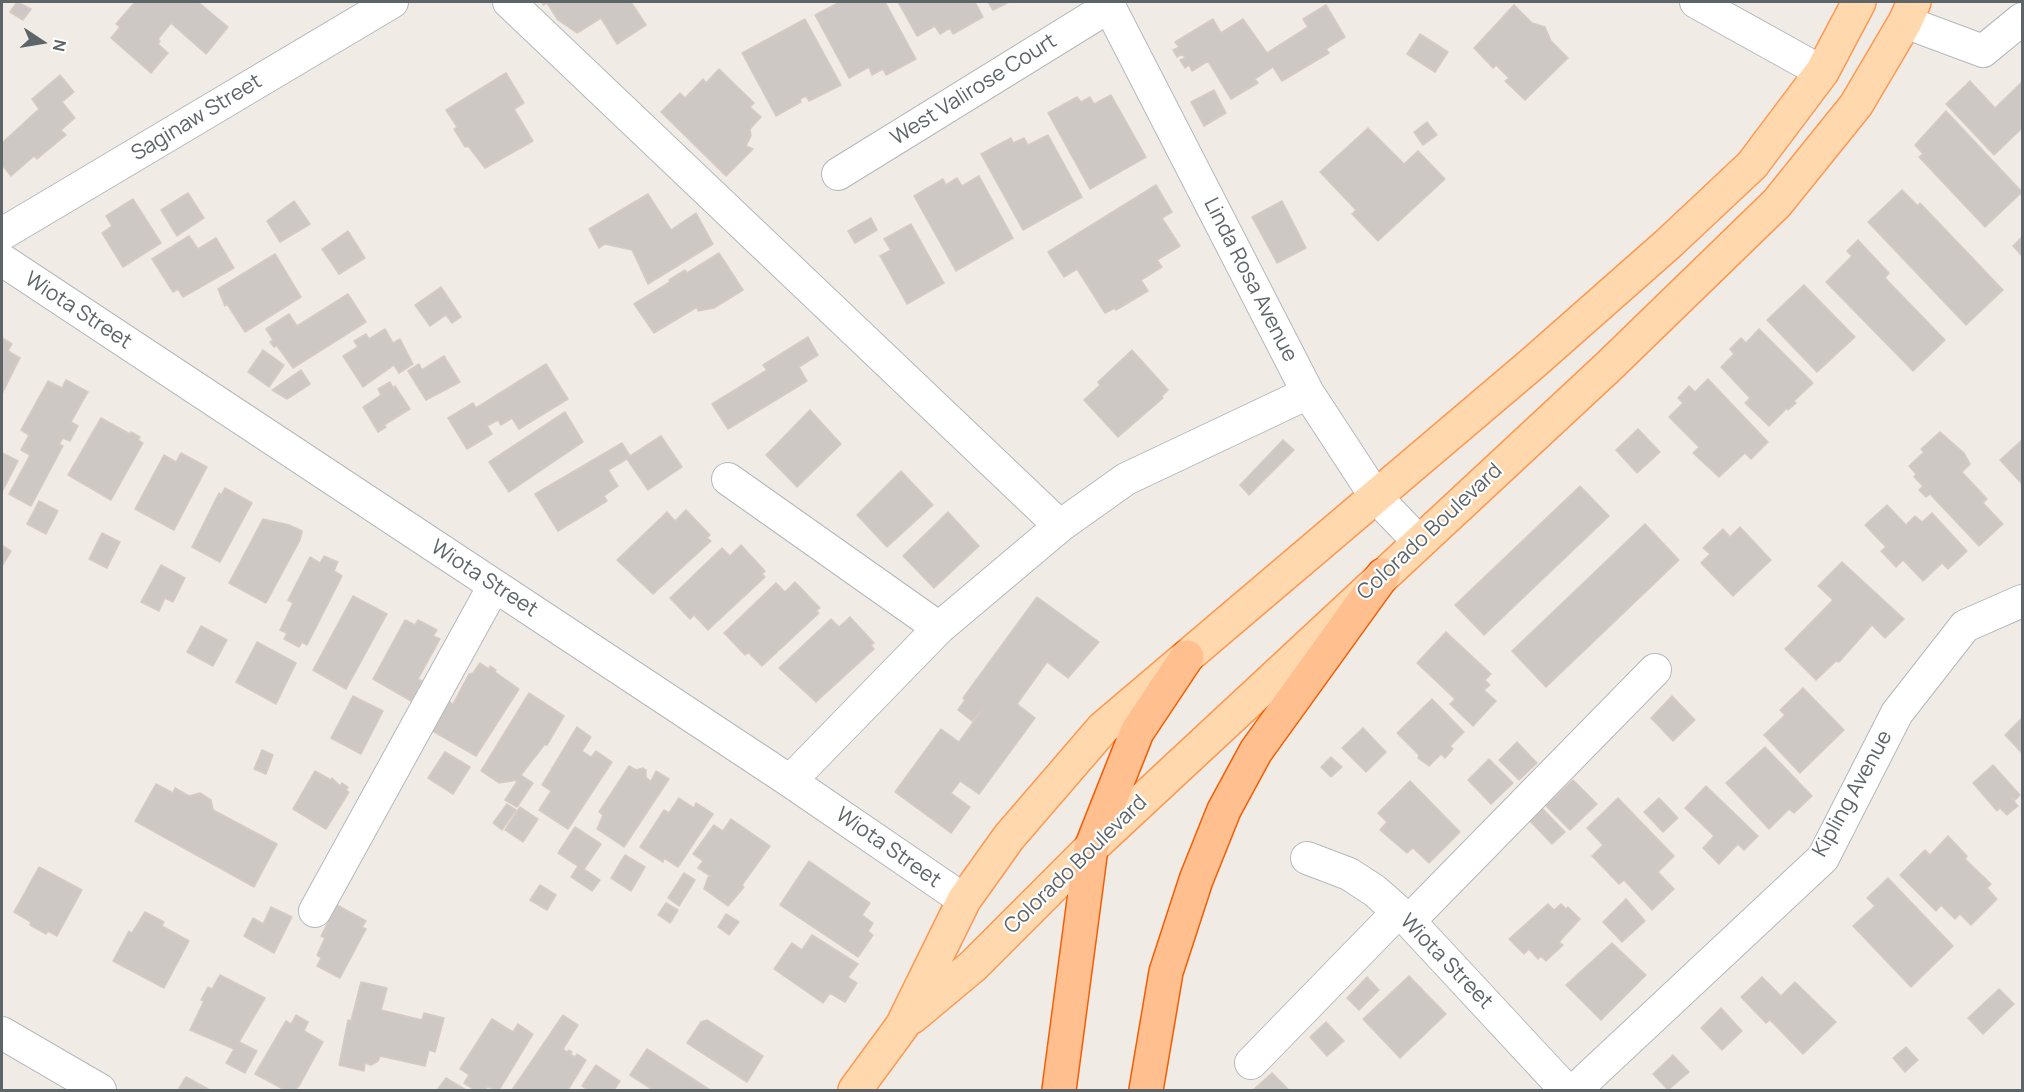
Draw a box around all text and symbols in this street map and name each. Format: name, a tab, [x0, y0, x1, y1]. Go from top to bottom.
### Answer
north arrow	[12, 12, 72, 72]
street label: West Valirose Court	[887, 29, 1061, 151]
text: N	[48, 38, 72, 54]
street label: Saginaw Street	[127, 69, 267, 167]
street label: Linda Rosa Avenue	[1198, 194, 1302, 366]
street label: Wiota Street	[20, 267, 136, 355]
street label: Colorado Boulevard	[1352, 458, 1508, 606]
street label: Wiota Street	[426, 535, 542, 623]
street label: Kipling Avenue	[1808, 726, 1898, 862]
street label: Colorado Boulevard	[999, 790, 1153, 940]
street label: Wiota Street	[831, 803, 945, 893]
street label: Wiota Street	[1394, 909, 1498, 1015]

